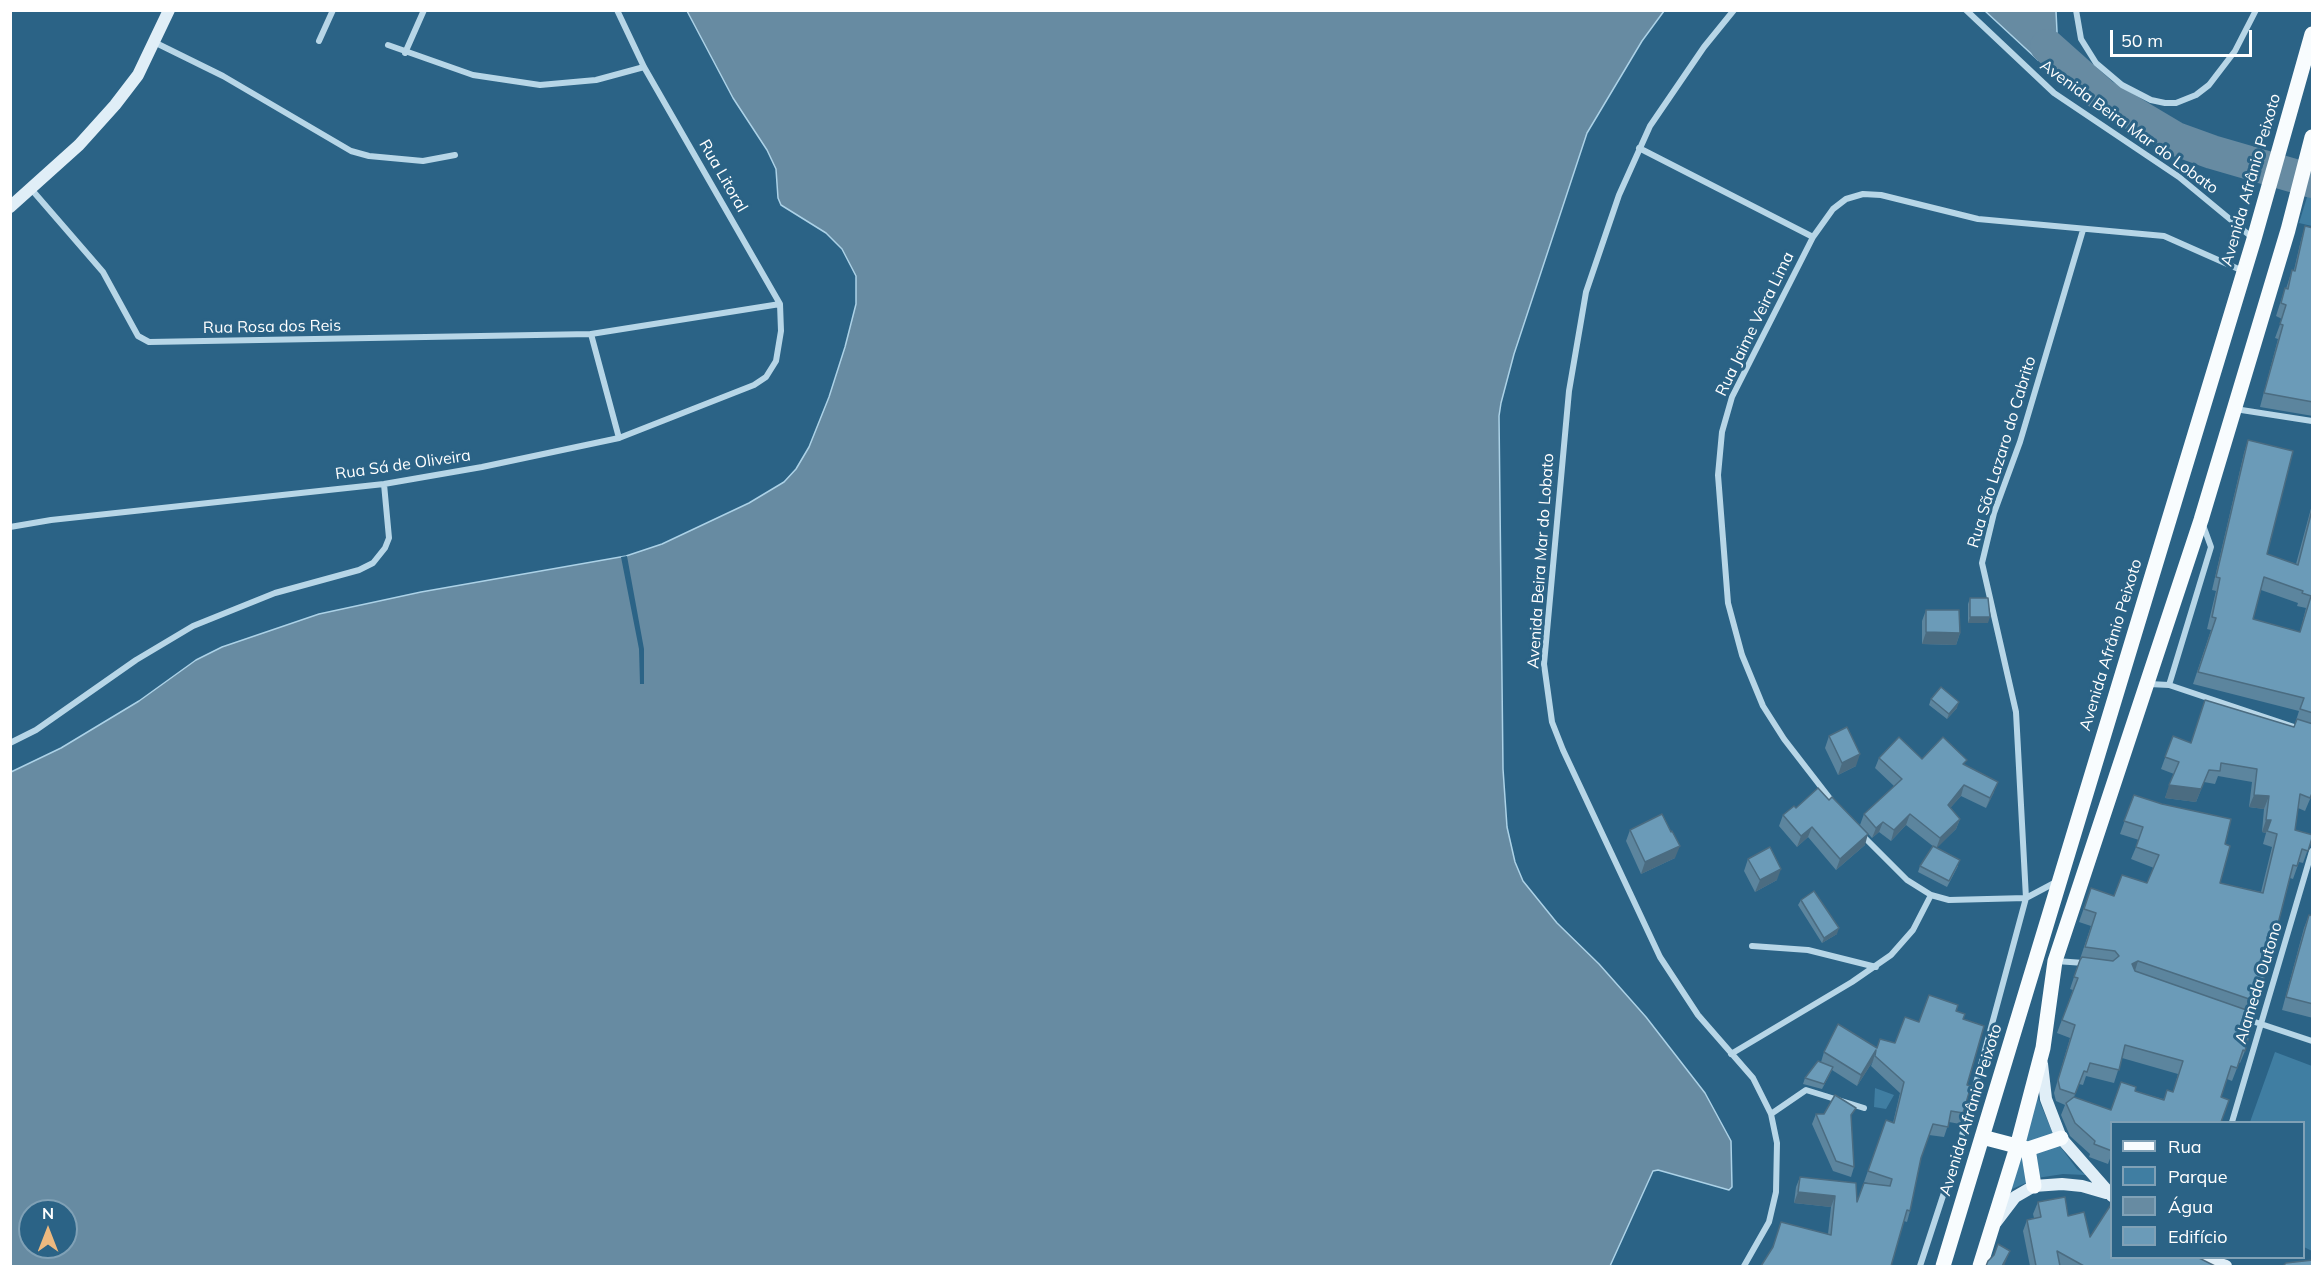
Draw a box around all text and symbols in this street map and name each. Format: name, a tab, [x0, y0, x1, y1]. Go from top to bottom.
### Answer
scale bar	[2113, 18, 2256, 56]
text: 50 m	[2121, 29, 2163, 52]
street label: Avenida Beira Mar do Lobato	[2036, 56, 2222, 198]
street label: Avenida Afrânio Peixoto	[2217, 92, 2285, 268]
street label: Rua Litoral	[695, 136, 751, 216]
street label: Rua Jaime Veira Lima	[1712, 249, 1798, 399]
street label: Rua Rosa dos Reis	[203, 316, 341, 338]
street label: Rua São Lazaro do Cabrito	[1964, 354, 2040, 550]
street label: Rua Sá de Oliveira	[334, 446, 472, 484]
street label: Avenida Beira Mar do Lobato	[1524, 453, 1558, 669]
street label: Avenida Afrânio Peixoto	[2076, 557, 2146, 733]
street label: Alameda Outono	[2231, 920, 2287, 1046]
street label: Avenida Afrânio Peixoto	[1936, 1022, 2006, 1198]
legend	[2110, 1121, 2305, 1259]
text: Rua	[2168, 1135, 2202, 1158]
text: Parque	[2168, 1165, 2227, 1188]
text: Água	[2168, 1195, 2213, 1218]
north arrow	[18, 1199, 78, 1259]
text: N	[42, 1203, 54, 1223]
text: Edifício	[2168, 1225, 2227, 1248]

